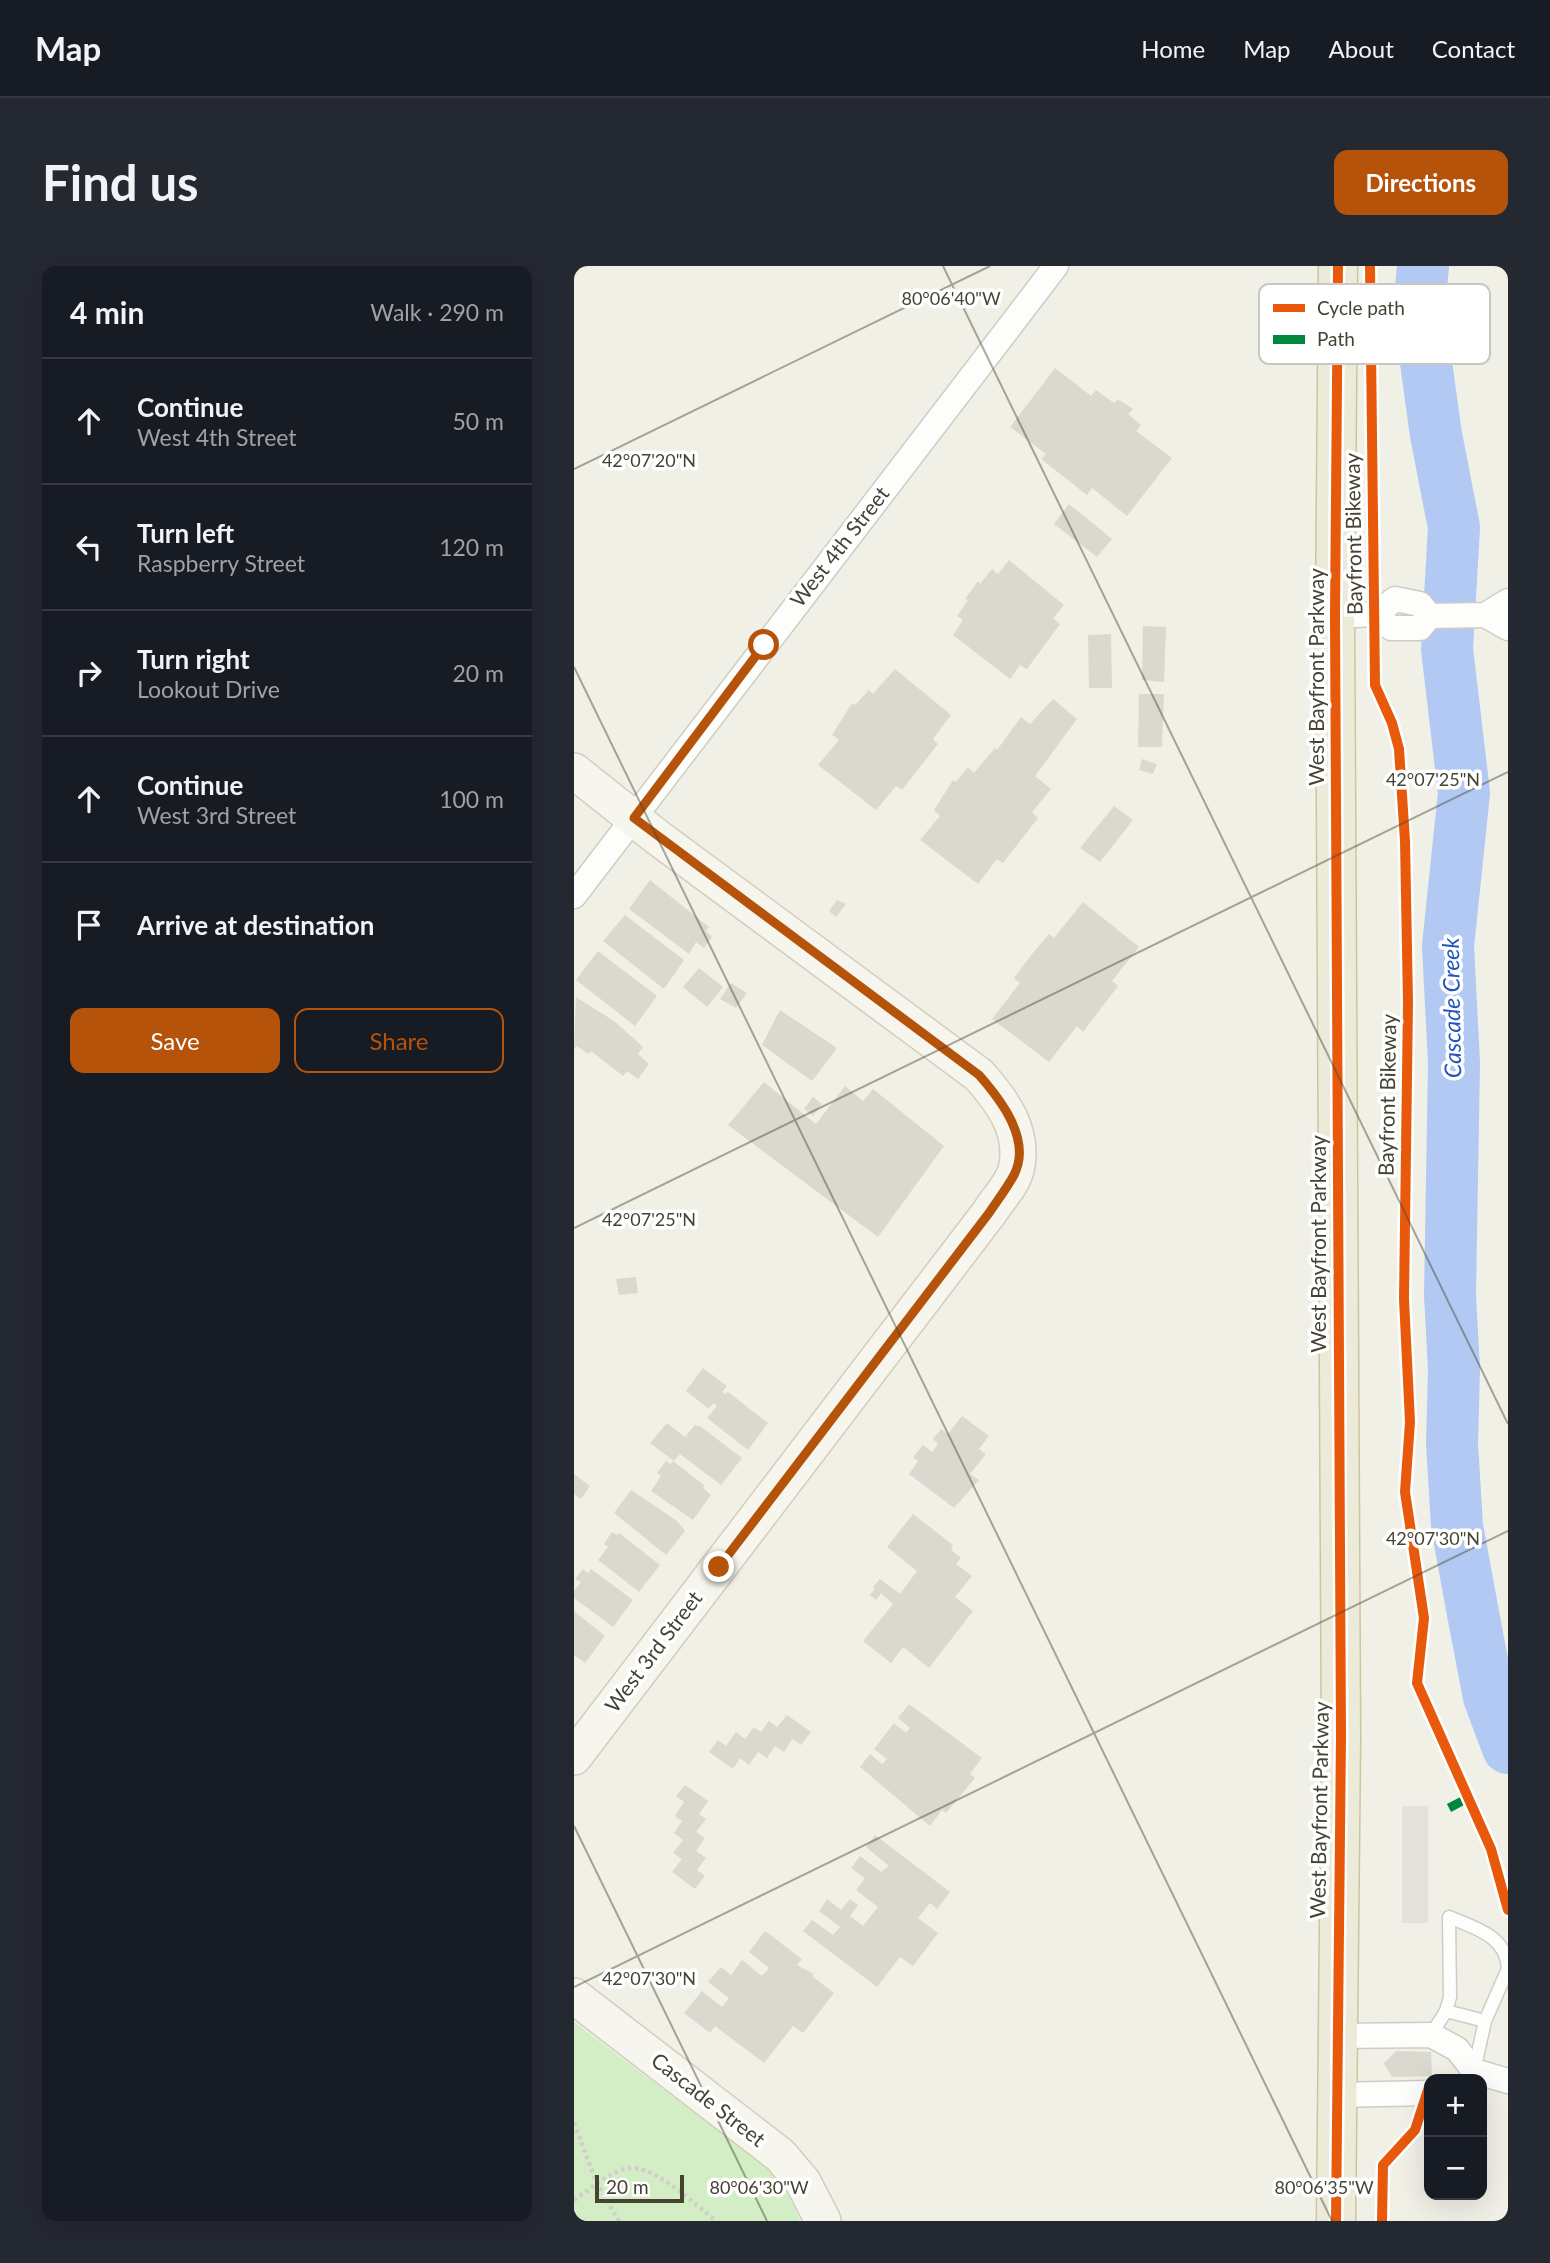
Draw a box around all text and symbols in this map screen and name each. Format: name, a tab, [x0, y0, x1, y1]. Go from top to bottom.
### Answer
text: Map	[35, 28, 101, 68]
text: Home	[1141, 34, 1205, 63]
text: Map	[1243, 34, 1291, 63]
text: About	[1329, 34, 1394, 63]
text: Contact	[1432, 34, 1515, 63]
button: Directions	[1334, 150, 1508, 215]
text: Find us	[42, 153, 199, 211]
legend	[1259, 284, 1490, 364]
text: 80°06'40"W	[901, 287, 1001, 309]
text: 4 min	[70, 294, 144, 330]
text: Cycle path	[1317, 296, 1405, 319]
text: Walk · 290 m	[370, 298, 504, 326]
text: Path	[1317, 327, 1355, 350]
text: Continue	[137, 391, 243, 423]
icon: ahead	[70, 402, 108, 440]
text: 50 m	[453, 407, 504, 435]
text: West 4th Street	[137, 423, 297, 451]
text: 42°07'20"N	[602, 449, 696, 471]
street label: Bayfront Bikeway	[1339, 453, 1366, 615]
street label: West 4th Street	[784, 481, 894, 611]
text: Turn left	[137, 517, 234, 549]
icon: left	[70, 528, 108, 566]
text: 120 m	[439, 533, 504, 561]
text: Raspberry Street	[137, 549, 305, 577]
street label: West Bayfront Parkway	[1303, 568, 1328, 786]
route start	[748, 629, 779, 660]
text: Turn right	[137, 643, 250, 675]
icon: right	[70, 654, 108, 692]
text: 20 m	[453, 659, 504, 687]
text: Lookout Drive	[137, 675, 280, 703]
text: 42°07'25"N	[1386, 768, 1480, 790]
text: Continue	[137, 769, 243, 801]
icon: ahead	[70, 780, 108, 818]
text: 100 m	[439, 785, 504, 813]
text: West 3rd Street	[137, 801, 296, 829]
icon: arrive	[70, 906, 108, 944]
text: Arrive at destination	[137, 909, 374, 941]
water label: Cascade Creek	[1436, 937, 1466, 1078]
button: Save	[70, 1008, 280, 1073]
button: Share	[294, 1008, 504, 1073]
street label: Bayfront Bikeway	[1373, 1013, 1400, 1176]
street label: West Bayfront Parkway	[1305, 1135, 1330, 1353]
text: 42°07'25"N	[602, 1208, 696, 1230]
text: 42°07'30"N	[1386, 1527, 1480, 1549]
route end	[703, 1551, 734, 1582]
street label: West 3rd Street	[599, 1585, 707, 1717]
street label: West Bayfront Parkway	[1304, 1701, 1333, 1919]
text: 42°07'30"N	[602, 1967, 696, 1989]
street label: Cascade Street	[647, 2047, 771, 2151]
map controls	[1424, 2074, 1487, 2200]
button: +	[1424, 2074, 1487, 2137]
button: −	[1424, 2137, 1487, 2200]
scale bar	[595, 2172, 684, 2204]
text: 20 m	[606, 2175, 649, 2198]
text: 80°06'30"W	[709, 2176, 809, 2198]
text: 80°06'35"W	[1274, 2176, 1374, 2198]

